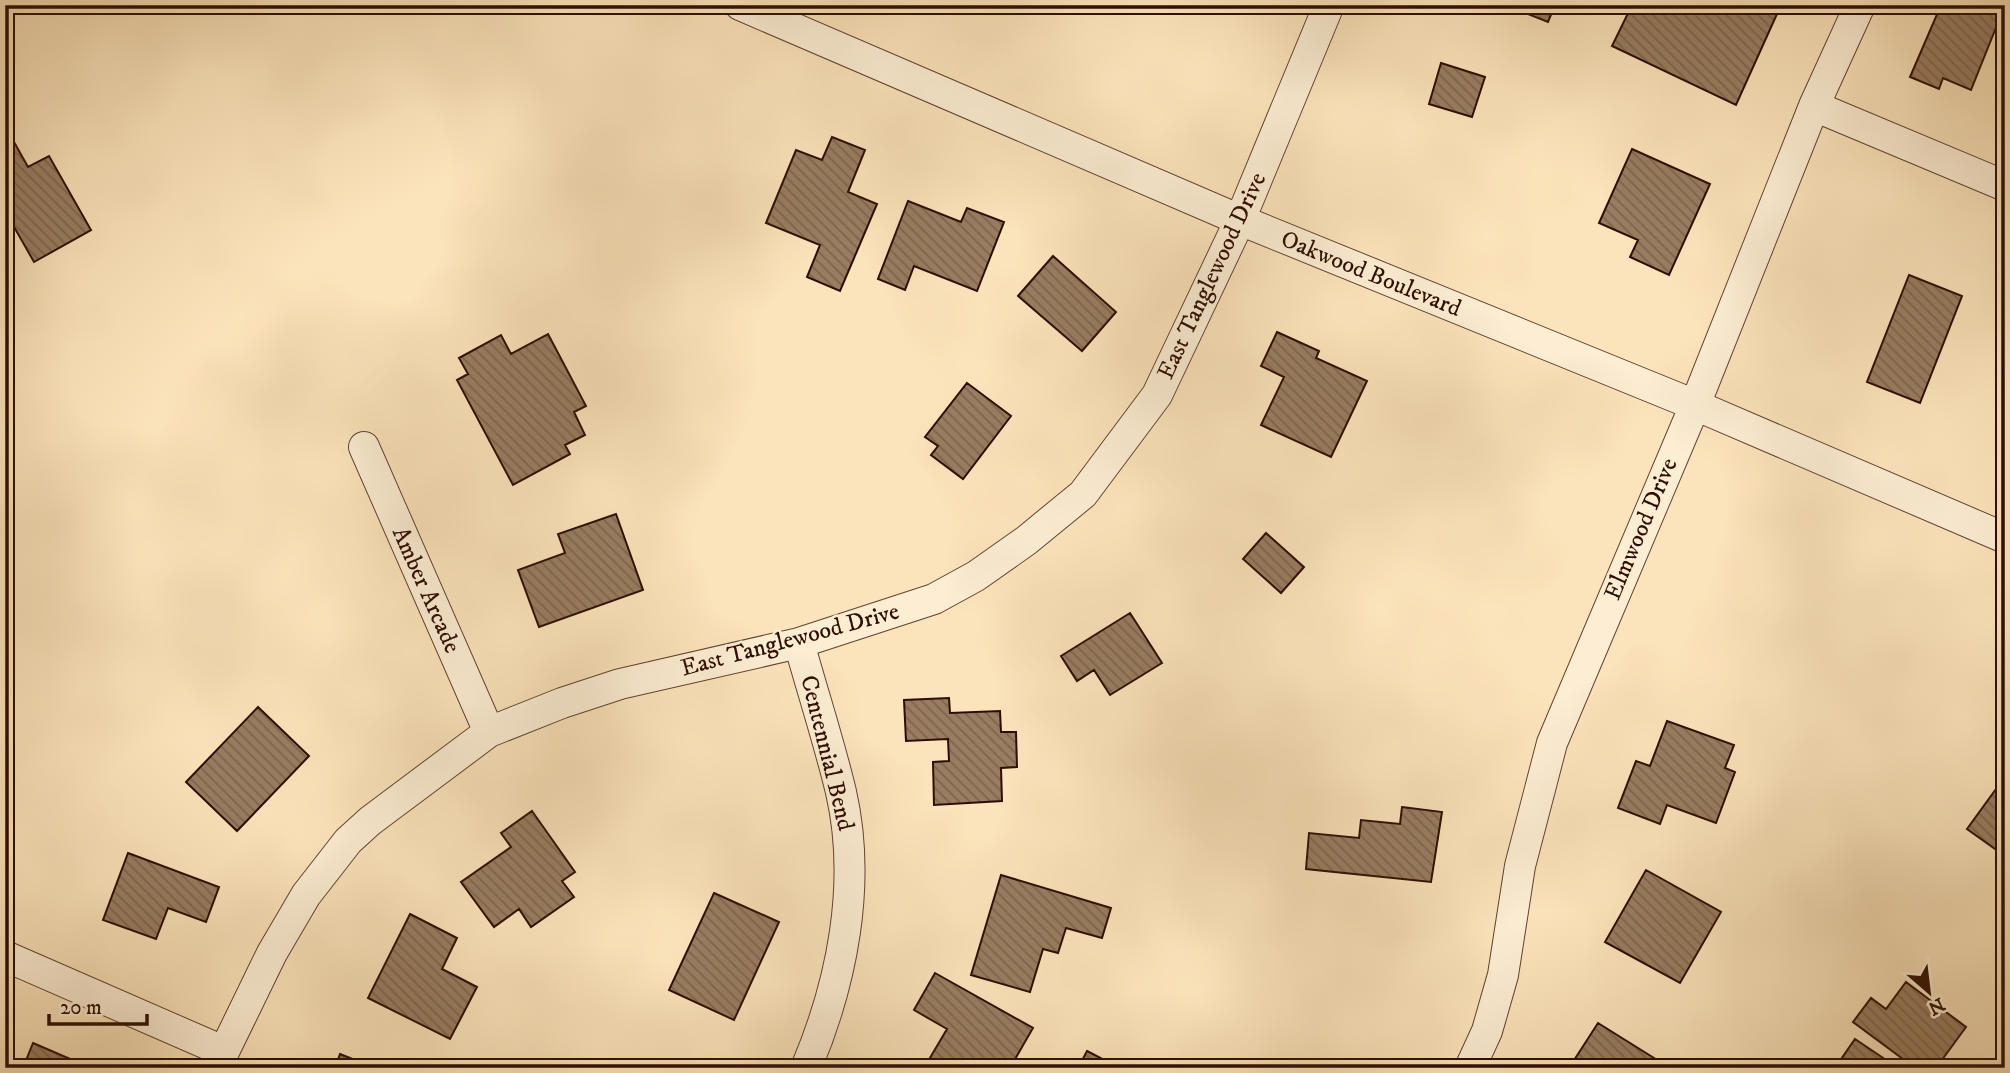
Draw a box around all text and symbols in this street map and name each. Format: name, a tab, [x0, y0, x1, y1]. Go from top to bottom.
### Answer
street label: East Tanglewood Drive	[1151, 168, 1273, 384]
street label: Oakwood Boulevard	[1276, 224, 1466, 324]
street label: Elmwood Drive	[1598, 453, 1684, 605]
street label: Amber Arcade	[385, 522, 467, 658]
street label: East Tanglewood Drive	[678, 596, 902, 684]
street label: Centennial Bend	[793, 672, 861, 834]
north arrow	[1895, 958, 1965, 1028]
scale bar	[49, 982, 147, 1026]
text: N	[1924, 992, 1949, 1020]
text: 20 m	[60, 995, 102, 1021]

